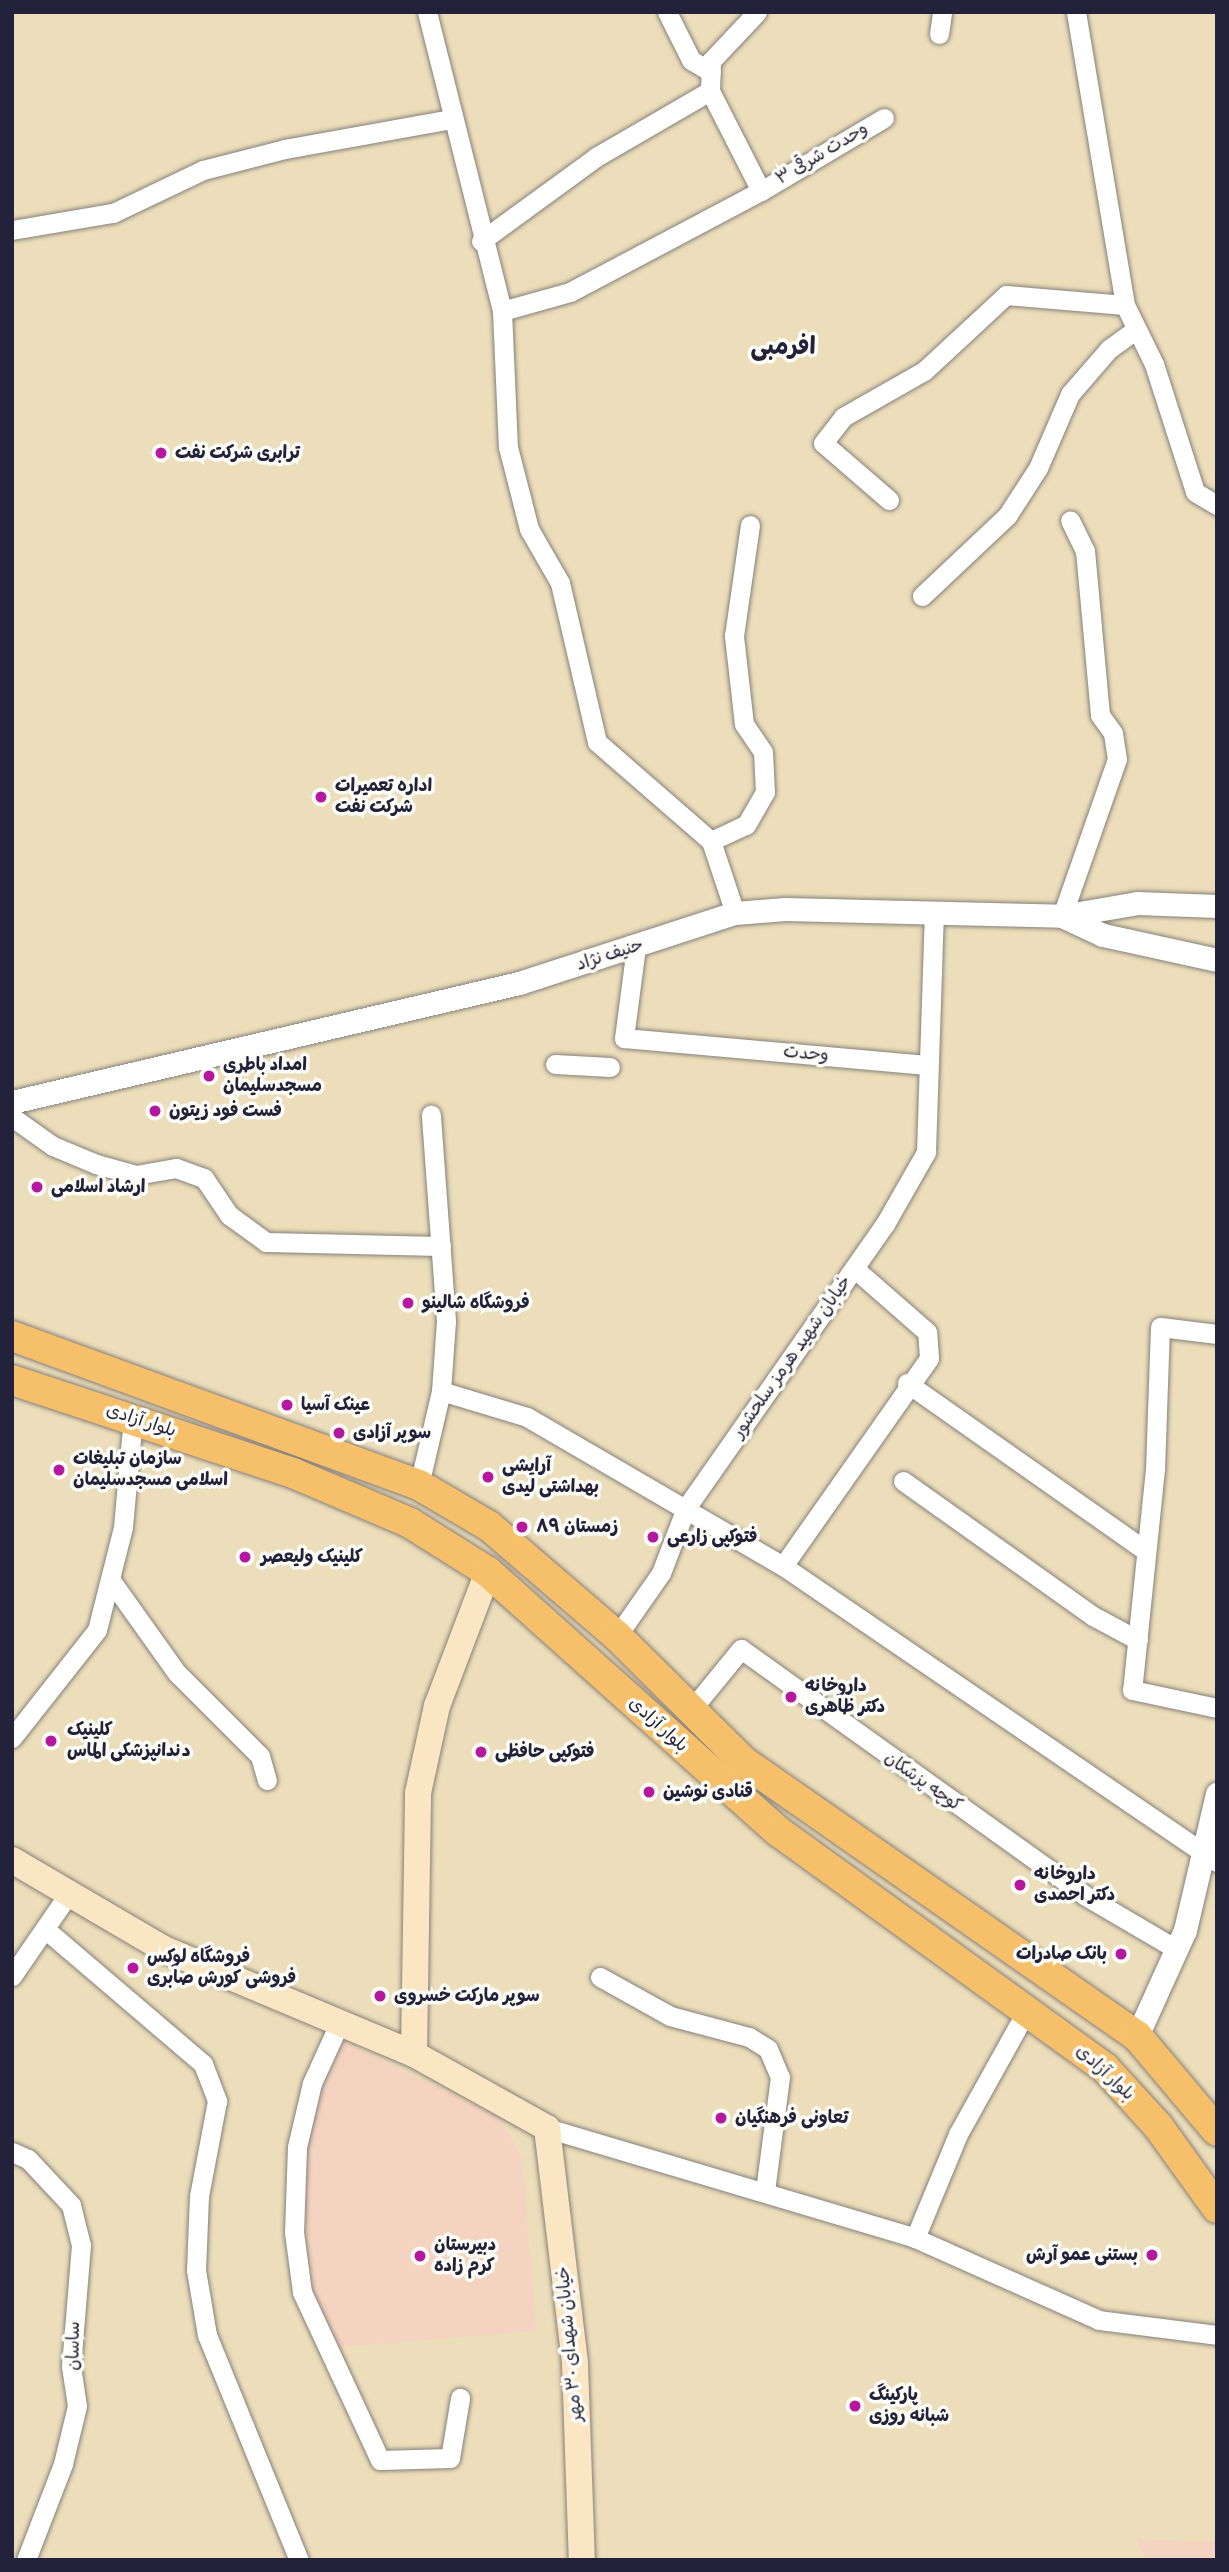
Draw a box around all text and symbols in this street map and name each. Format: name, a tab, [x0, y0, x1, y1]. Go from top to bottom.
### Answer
street label: وحدت شرقی ۳	[772, 118, 872, 190]
district label: افرمبی	[750, 333, 816, 361]
place label: ترابری شرکت نفت	[175, 442, 300, 464]
marker: ترابری شرکت نفت	[153, 445, 169, 461]
place label: اداره تعمیرات شرکت نفت	[335, 776, 432, 818]
marker: اداره تعمیرات شرکت نفت	[313, 789, 329, 805]
street label: حنیف نژاد	[574, 934, 646, 976]
street label: وحدت	[782, 1041, 830, 1067]
place label: امداد باطری مسجدسلیمان	[223, 1055, 322, 1098]
marker: امداد باطری مسجدسلیمان	[201, 1068, 217, 1084]
place label: فست فود زیتون	[169, 1100, 282, 1122]
marker: فست فود زیتون	[147, 1103, 163, 1119]
place label: ارشاد اسلامی	[51, 1176, 145, 1198]
marker: ارشاد اسلامی	[29, 1179, 45, 1195]
street label: خیابان شهید هرمز سلحشور	[728, 1272, 856, 1442]
place label: فروشگاه شالینو	[422, 1292, 530, 1314]
marker: فروشگاه شالینو	[400, 1295, 416, 1311]
place label: عینک آسیا	[301, 1394, 370, 1416]
marker: عینک آسیا	[279, 1397, 295, 1413]
street label: بلوار آزادی	[103, 1400, 179, 1442]
place label: سوپر آزادی	[353, 1422, 431, 1444]
marker: سوپر آزادی	[331, 1425, 347, 1441]
place label: سازمان تبلیغات اسلامی مسجدسلیمان	[73, 1449, 228, 1492]
place label: آرایشی بهداشتی لیدی	[502, 1456, 599, 1498]
marker: سازمان تبلیغات اسلامی مسجدسلیمان	[51, 1462, 67, 1478]
marker: آرایشی بهداشتی لیدی	[480, 1469, 496, 1485]
place label: زمستان ۸۹	[536, 1516, 618, 1538]
marker: زمستان ۸۹	[514, 1519, 530, 1535]
place label: فتوکپی زارعی	[667, 1526, 757, 1548]
marker: فتوکپی زارعی	[645, 1529, 661, 1545]
place label: کلینیک ولیعصر	[261, 1546, 363, 1568]
marker: کلینیک ولیعصر	[235, 1547, 255, 1567]
place label: داروخانه دکتر ظاهری	[805, 1676, 885, 1718]
marker: داروخانه دکتر ظاهری	[783, 1689, 799, 1705]
street label: بلوار آزادی	[624, 1693, 692, 1757]
place label: کلینیک دندانپزشکی الماس	[67, 1720, 190, 1762]
marker: کلینیک دندانپزشکی الماس	[41, 1731, 61, 1751]
place label: فتوکپی حافظی	[495, 1741, 595, 1763]
marker: فتوکپی حافظی	[473, 1744, 489, 1760]
street label: کوچه پزشکان	[880, 1747, 966, 1817]
place label: قنادی نوشین	[663, 1781, 753, 1803]
marker: قنادی نوشین	[641, 1784, 657, 1800]
place label: داروخانه دکتر احمدی	[1034, 1864, 1115, 1906]
marker: داروخانه دکتر احمدی	[1012, 1877, 1028, 1893]
place label: بانک صادرات	[1016, 1943, 1107, 1965]
marker: بانک صادرات	[1113, 1946, 1129, 1962]
place label: فروشگاه لوکس فروشی کورش صابری	[147, 1947, 296, 1990]
marker: فروشگاه لوکس فروشی کورش صابری	[125, 1960, 141, 1976]
place label: سوپر مارکت خسروی	[394, 1985, 540, 2007]
marker: سوپر مارکت خسروی	[372, 1988, 388, 2004]
street label: بلوار آزادی	[1071, 2040, 1139, 2106]
place label: تعاونی فرهنگیان	[735, 2107, 848, 2129]
marker: تعاونی فرهنگیان	[713, 2110, 729, 2126]
place label: دبیرستان کرم زاده	[434, 2235, 496, 2278]
place label: بستنی عمو آرش	[1026, 2244, 1138, 2266]
marker: بستنی عمو آرش	[1144, 2247, 1160, 2263]
marker: دبیرستان کرم زاده	[412, 2248, 428, 2264]
street label: خیابان شهدای ۳۰ مهر	[552, 2265, 588, 2423]
street label: ساسان	[63, 2321, 85, 2371]
place label: پارکینگ شبانه روزی	[869, 2385, 949, 2428]
marker: پارکینگ شبانه روزی	[847, 2398, 863, 2414]

